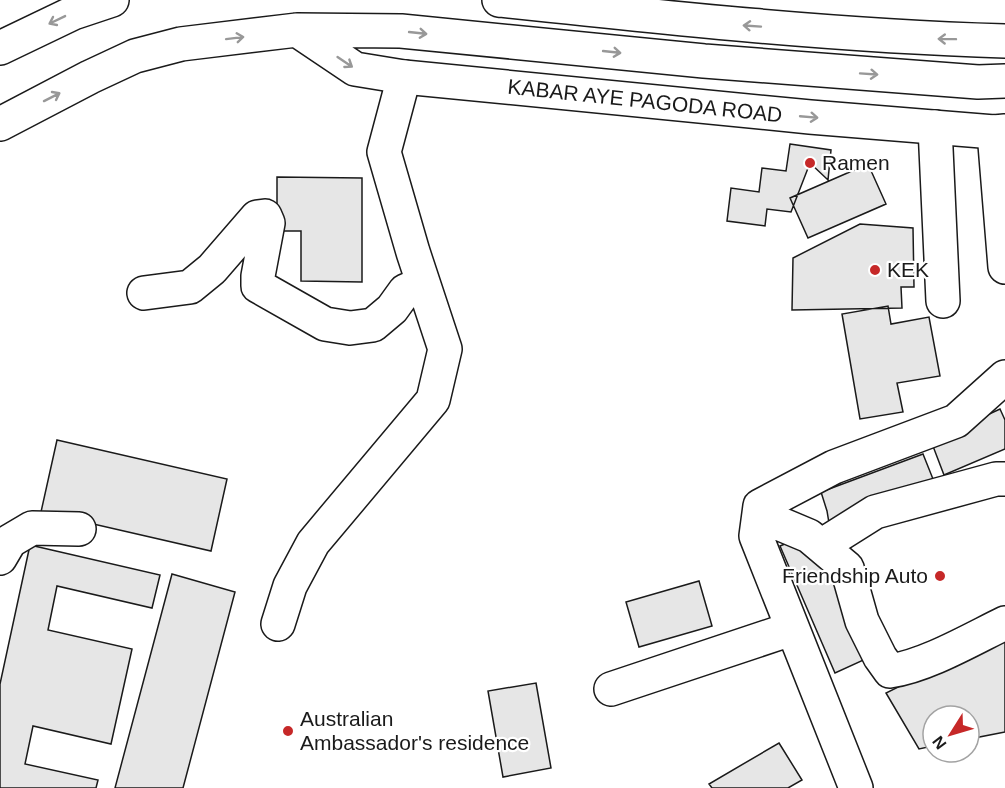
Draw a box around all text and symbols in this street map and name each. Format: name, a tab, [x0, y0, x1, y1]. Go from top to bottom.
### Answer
one-way arrow	[49, 15, 67, 27]
one-way arrow	[743, 20, 762, 31]
one-way arrow	[408, 28, 428, 39]
one-way arrow	[225, 32, 245, 43]
one-way arrow	[937, 33, 957, 45]
one-way arrow	[602, 47, 622, 58]
one-way arrow	[337, 56, 354, 69]
one-way arrow	[859, 69, 879, 80]
street label: KABAR AYE PAGODA ROAD	[507, 75, 783, 126]
one-way arrow	[42, 91, 60, 102]
one-way arrow	[798, 112, 818, 123]
place label: Ramen	[822, 151, 890, 174]
marker: Ramen	[803, 156, 817, 170]
place label: KEK	[887, 258, 929, 281]
marker: KEK	[868, 263, 882, 277]
place label: Friendship Auto	[782, 564, 928, 587]
marker: Friendship Auto	[933, 569, 947, 583]
north arrow	[921, 704, 981, 764]
place label: Australian Ambassador's residence	[300, 707, 529, 754]
marker: Australian Ambassador's residence	[281, 724, 295, 738]
text: N	[929, 733, 950, 752]

